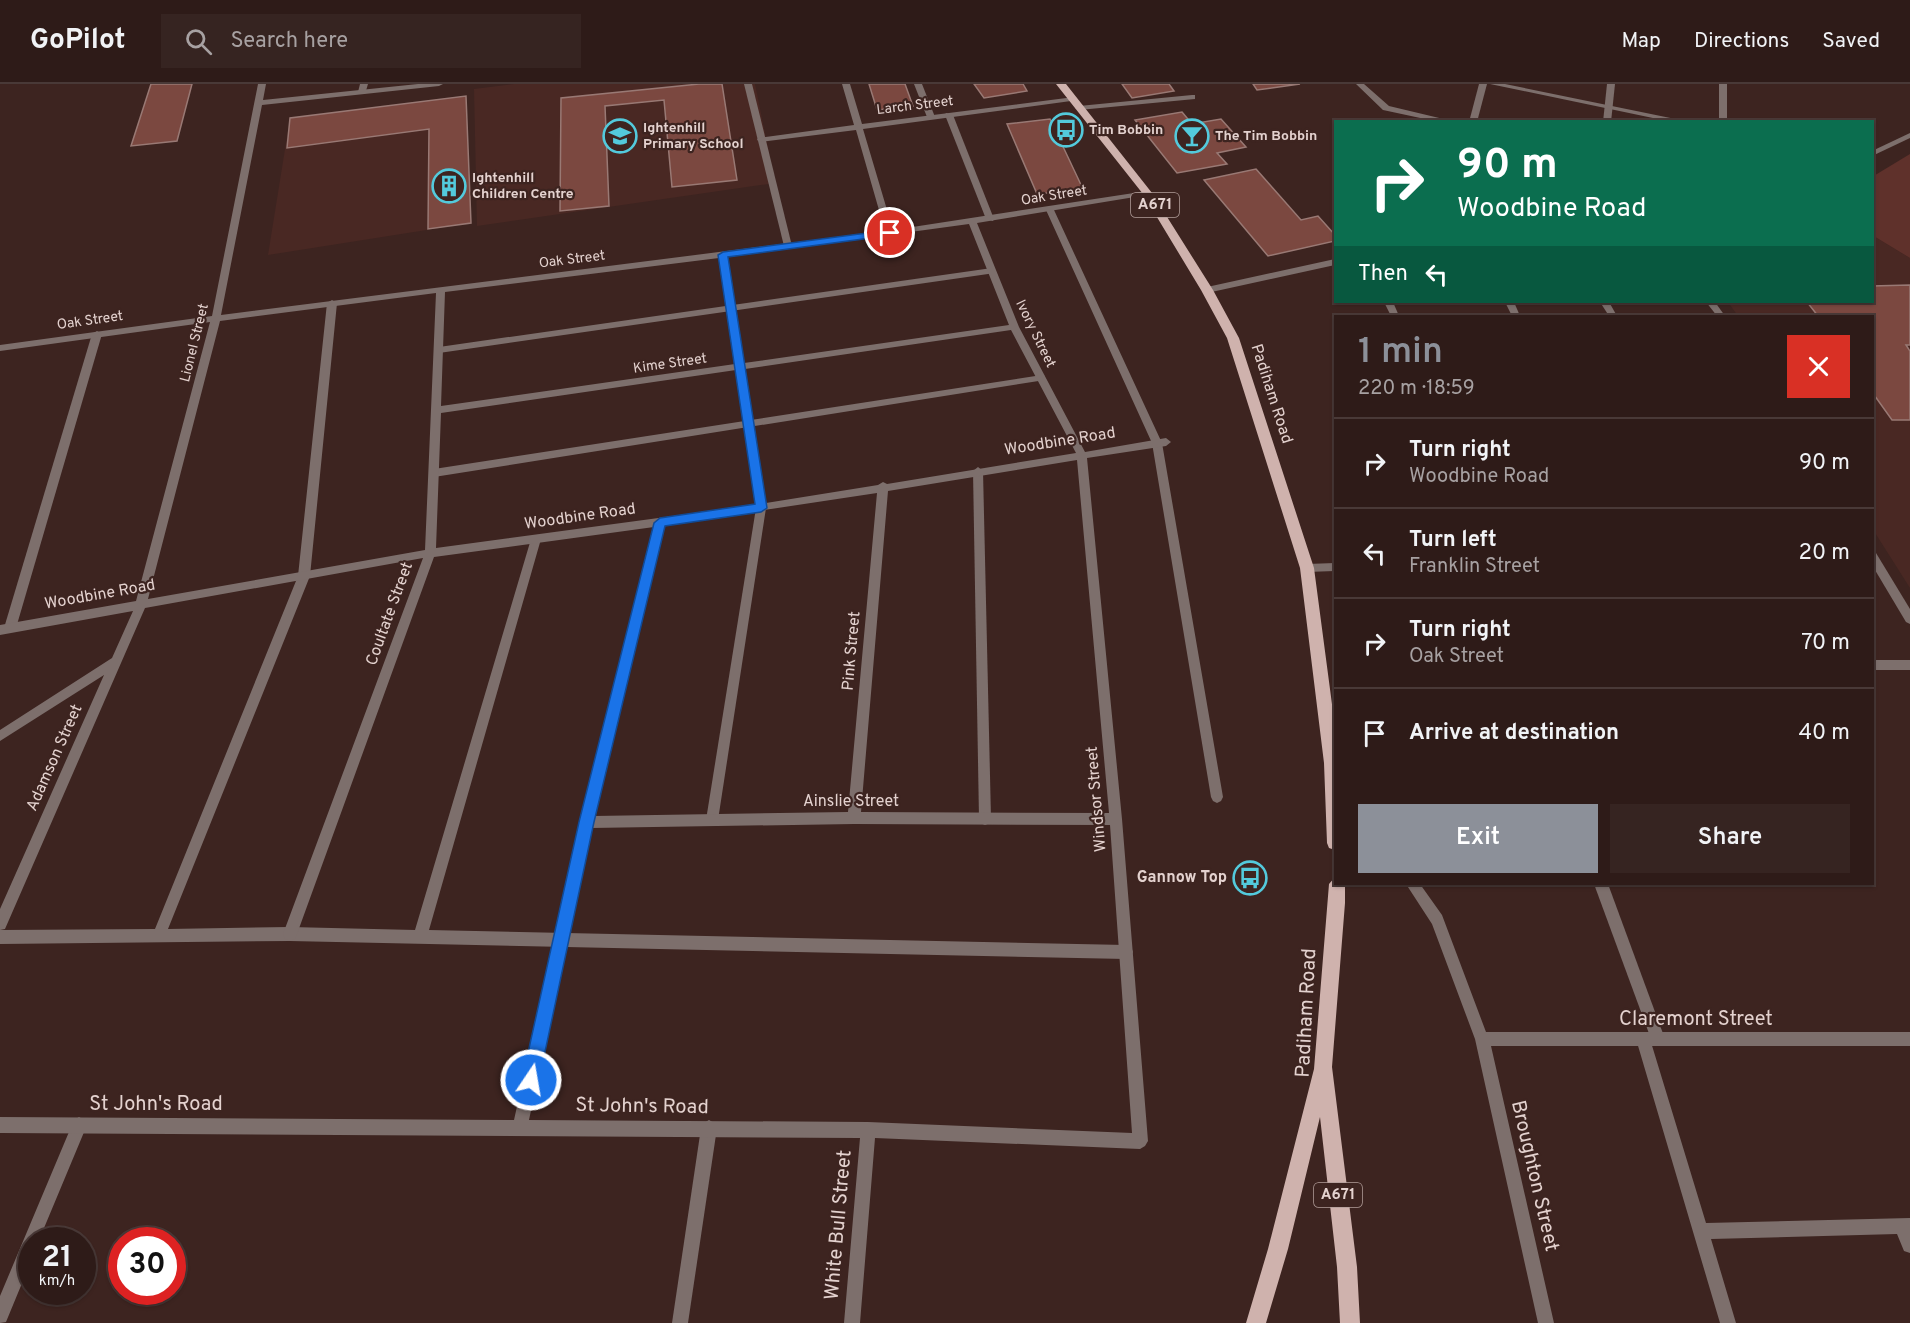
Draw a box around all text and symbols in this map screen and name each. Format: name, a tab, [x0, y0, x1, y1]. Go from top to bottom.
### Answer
search box	[161, 14, 581, 68]
text: GoPilot	[30, 23, 125, 59]
icon: search	[182, 25, 215, 58]
text: Search here	[230, 28, 348, 55]
text: Map	[1621, 28, 1661, 55]
text: Directions	[1694, 28, 1789, 55]
text: Saved	[1822, 28, 1880, 55]
street label: Larch Street	[876, 93, 954, 119]
bus stop icon: Tim Bobbin	[1048, 112, 1084, 148]
school or university icon: Ightenhill Primary School	[602, 118, 638, 154]
bar icon: The Tim Bobbin	[1174, 118, 1210, 154]
place label: Ightenhill Primary School	[643, 120, 744, 153]
place label: Tim Bobbin	[1089, 122, 1163, 139]
place label: The Tim Bobbin	[1215, 128, 1317, 145]
text: 90 m	[1457, 140, 1558, 193]
icon: right	[1358, 144, 1436, 222]
building icon: Ightenhill Children Centre	[431, 168, 467, 204]
place label: Ightenhill Children Centre	[472, 170, 574, 203]
street label: Oak Street	[1020, 182, 1088, 210]
text: Woodbine Road	[1457, 192, 1646, 226]
road number: A671	[1131, 193, 1179, 217]
pin	[864, 207, 915, 258]
icon: arrive	[873, 216, 906, 249]
street label: Oak Street	[538, 248, 606, 272]
icon: left	[1420, 258, 1453, 291]
text: Then	[1358, 261, 1408, 288]
street label: Ivory Street	[1011, 297, 1059, 371]
street label: Lionel Street	[177, 302, 213, 384]
street label: Oak Street	[56, 308, 124, 334]
text: 1 min	[1358, 330, 1443, 376]
button: close	[1787, 335, 1850, 398]
street label: Padiham Road	[1245, 342, 1297, 446]
street label: Kime Street	[632, 350, 708, 378]
text: 220 m · 18:59	[1358, 376, 1475, 402]
street label: Woodbine Road	[1003, 423, 1117, 461]
text: Turn right	[1409, 437, 1511, 464]
icon: right	[1358, 447, 1391, 480]
text: 90 m	[1799, 450, 1850, 477]
text: Woodbine Road	[1409, 464, 1549, 490]
street label: Woodbine Road	[523, 499, 637, 535]
text: Turn left	[1409, 527, 1497, 554]
icon: left	[1358, 537, 1391, 570]
text: 20 m	[1799, 540, 1850, 567]
text: Franklin Street	[1409, 554, 1540, 580]
street label: Coultate Street	[362, 559, 418, 669]
street label: Woodbine Road	[43, 575, 157, 615]
street label: Pink Street	[839, 611, 865, 691]
text: Turn right	[1409, 617, 1511, 644]
icon: right	[1358, 627, 1391, 660]
text: 70 m	[1801, 630, 1850, 657]
text: Oak Street	[1409, 644, 1504, 670]
street label: Adamson Street	[22, 701, 88, 815]
icon: arrive	[1358, 717, 1391, 750]
text: Arrive at destination	[1409, 720, 1619, 747]
text: 40 m	[1798, 720, 1850, 747]
street label: Windsor Street	[1082, 745, 1112, 853]
street label: Ainslie Street	[803, 792, 899, 812]
button: Exit	[1358, 804, 1598, 873]
button: Share	[1610, 804, 1850, 873]
bus stop icon: Gannow Top	[1232, 860, 1268, 896]
place label: Gannow Top	[1137, 868, 1227, 888]
street label: Padiham Road	[1291, 948, 1323, 1078]
street label: Claremont Street	[1619, 1007, 1773, 1033]
position arrow	[499, 1048, 563, 1112]
street label: St John's Road	[89, 1092, 223, 1118]
street label: St John's Road	[575, 1093, 709, 1121]
street label: Broughton Street	[1504, 1098, 1564, 1254]
street label: White Bull Street	[819, 1149, 859, 1301]
road number: A671	[1314, 1183, 1362, 1207]
speed limit sign: 30	[108, 1227, 186, 1305]
text: 21	[42, 1240, 72, 1277]
text: km/h	[39, 1272, 75, 1291]

